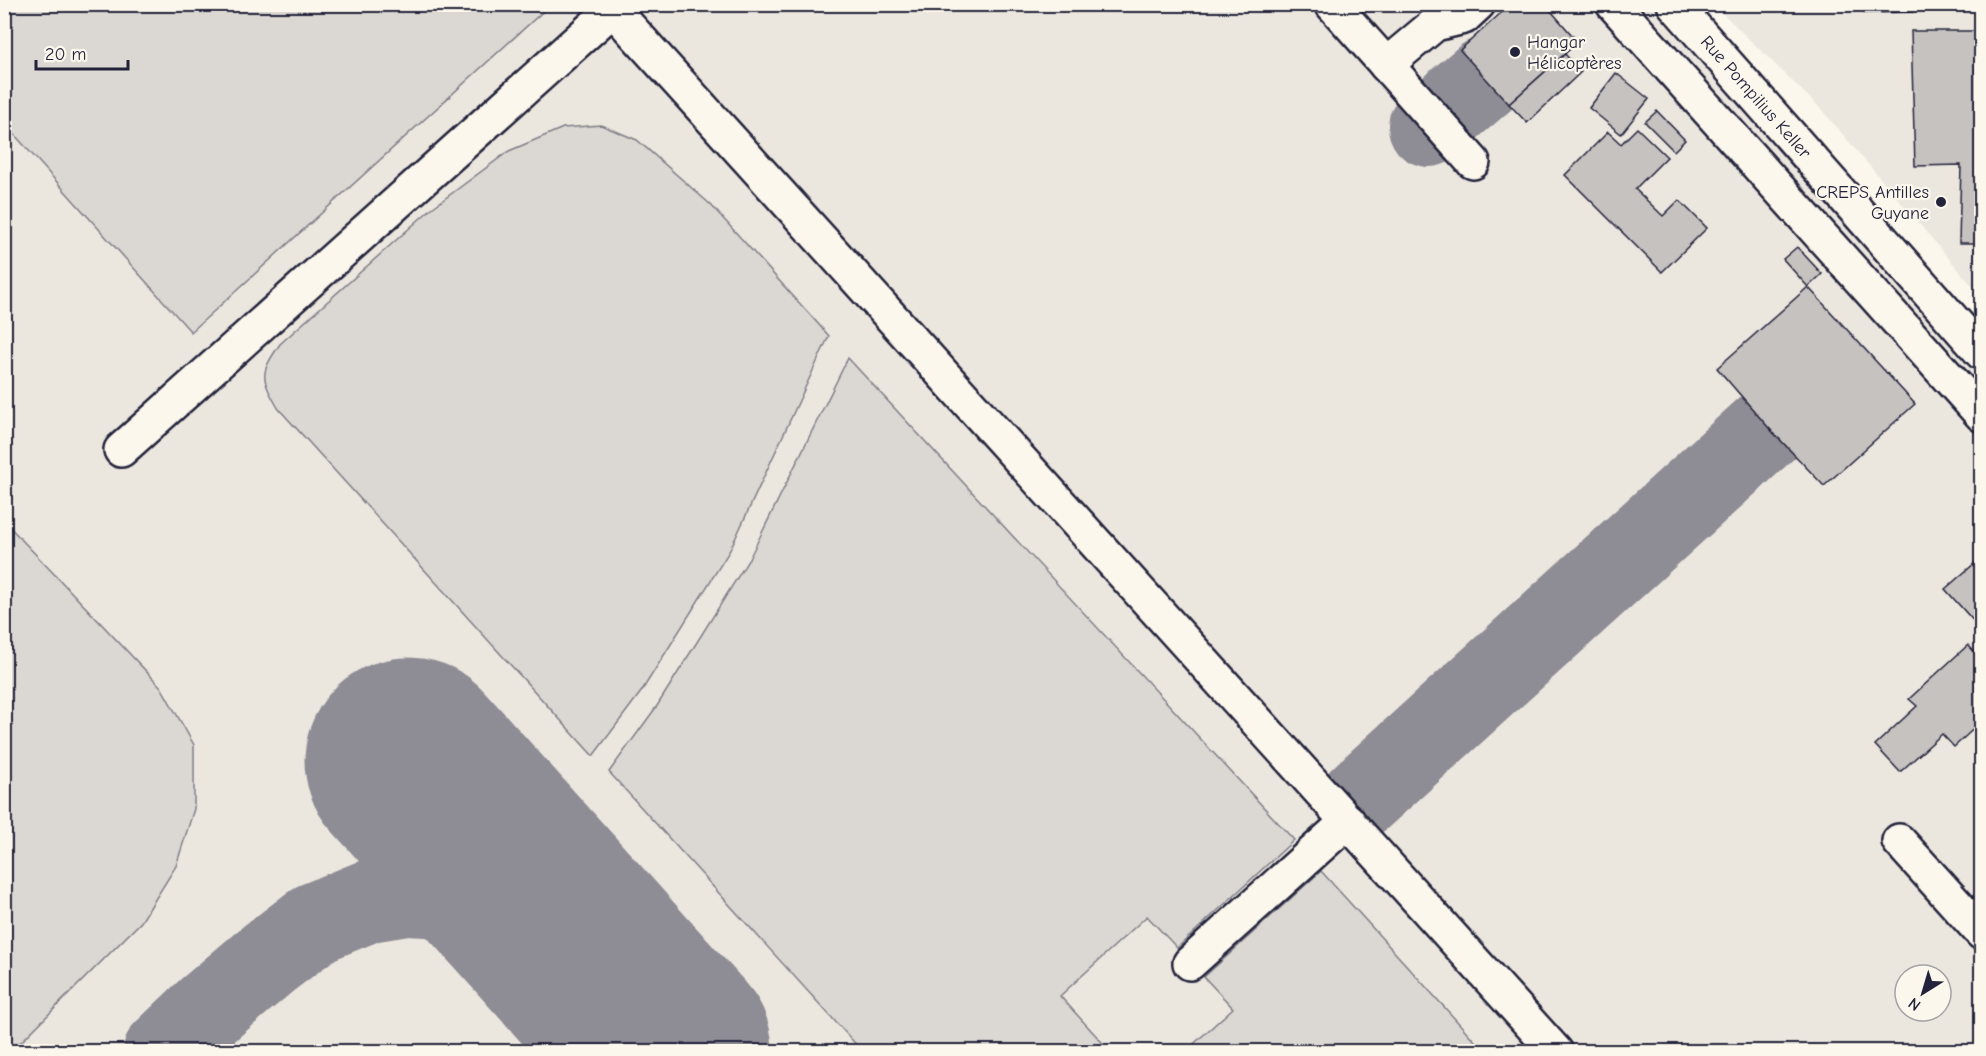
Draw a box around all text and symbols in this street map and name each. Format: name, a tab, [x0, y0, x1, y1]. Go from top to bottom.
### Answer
place label: Hangar Hélicoptères	[1527, 32, 1622, 74]
street label: Rue Pompilius Keller	[1696, 32, 1816, 164]
scale bar	[36, 33, 128, 71]
text: 20 m	[45, 44, 86, 65]
marker: Hangar Hélicoptères	[1508, 45, 1522, 59]
place label: CREPS Antilles Guyane	[1816, 182, 1929, 224]
marker: CREPS Antilles Guyane	[1934, 195, 1948, 209]
north arrow	[1893, 963, 1953, 1023]
text: N	[1905, 994, 1924, 1015]

